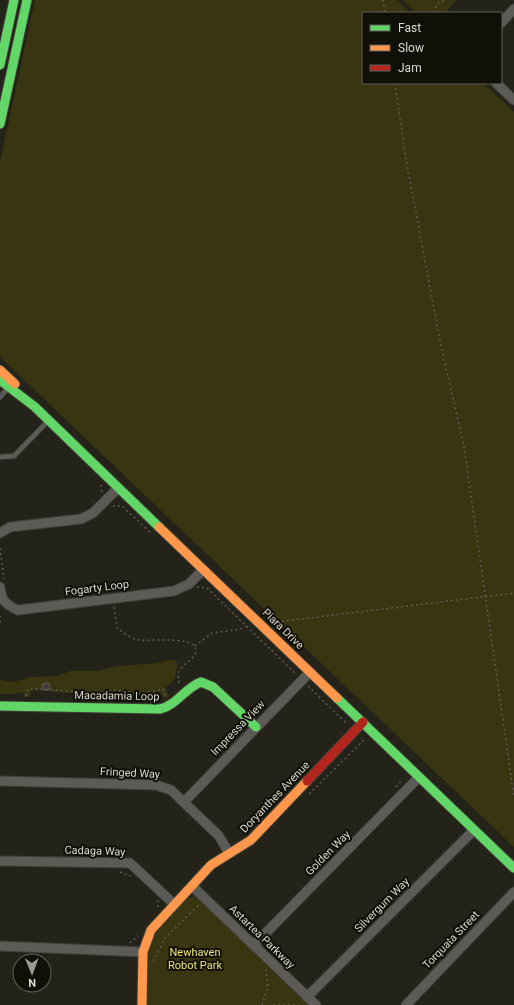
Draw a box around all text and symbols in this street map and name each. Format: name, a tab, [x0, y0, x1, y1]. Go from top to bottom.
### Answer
legend	[362, 12, 502, 84]
text: Fast	[398, 21, 421, 35]
text: Slow	[398, 41, 424, 55]
text: Jam	[398, 61, 422, 75]
street label: Fogarty Loop	[64, 578, 130, 598]
street label: Piara Drive	[260, 606, 307, 652]
street label: Macadamia Loop	[74, 689, 160, 703]
street label: Impressa View	[208, 697, 268, 758]
street label: Doryanthes Avenue	[238, 758, 313, 835]
street label: Fringed Way	[100, 765, 161, 781]
street label: Golden Way	[303, 827, 354, 878]
street label: Cadaga Way	[64, 843, 126, 859]
street label: Silvergum Way	[352, 874, 413, 935]
street label: Astartea Parkway	[227, 902, 298, 972]
street label: Torquata Street	[420, 908, 482, 972]
park label: Newhaven Robot Park	[168, 946, 222, 972]
north arrow	[12, 953, 52, 993]
text: N	[28, 976, 36, 989]

